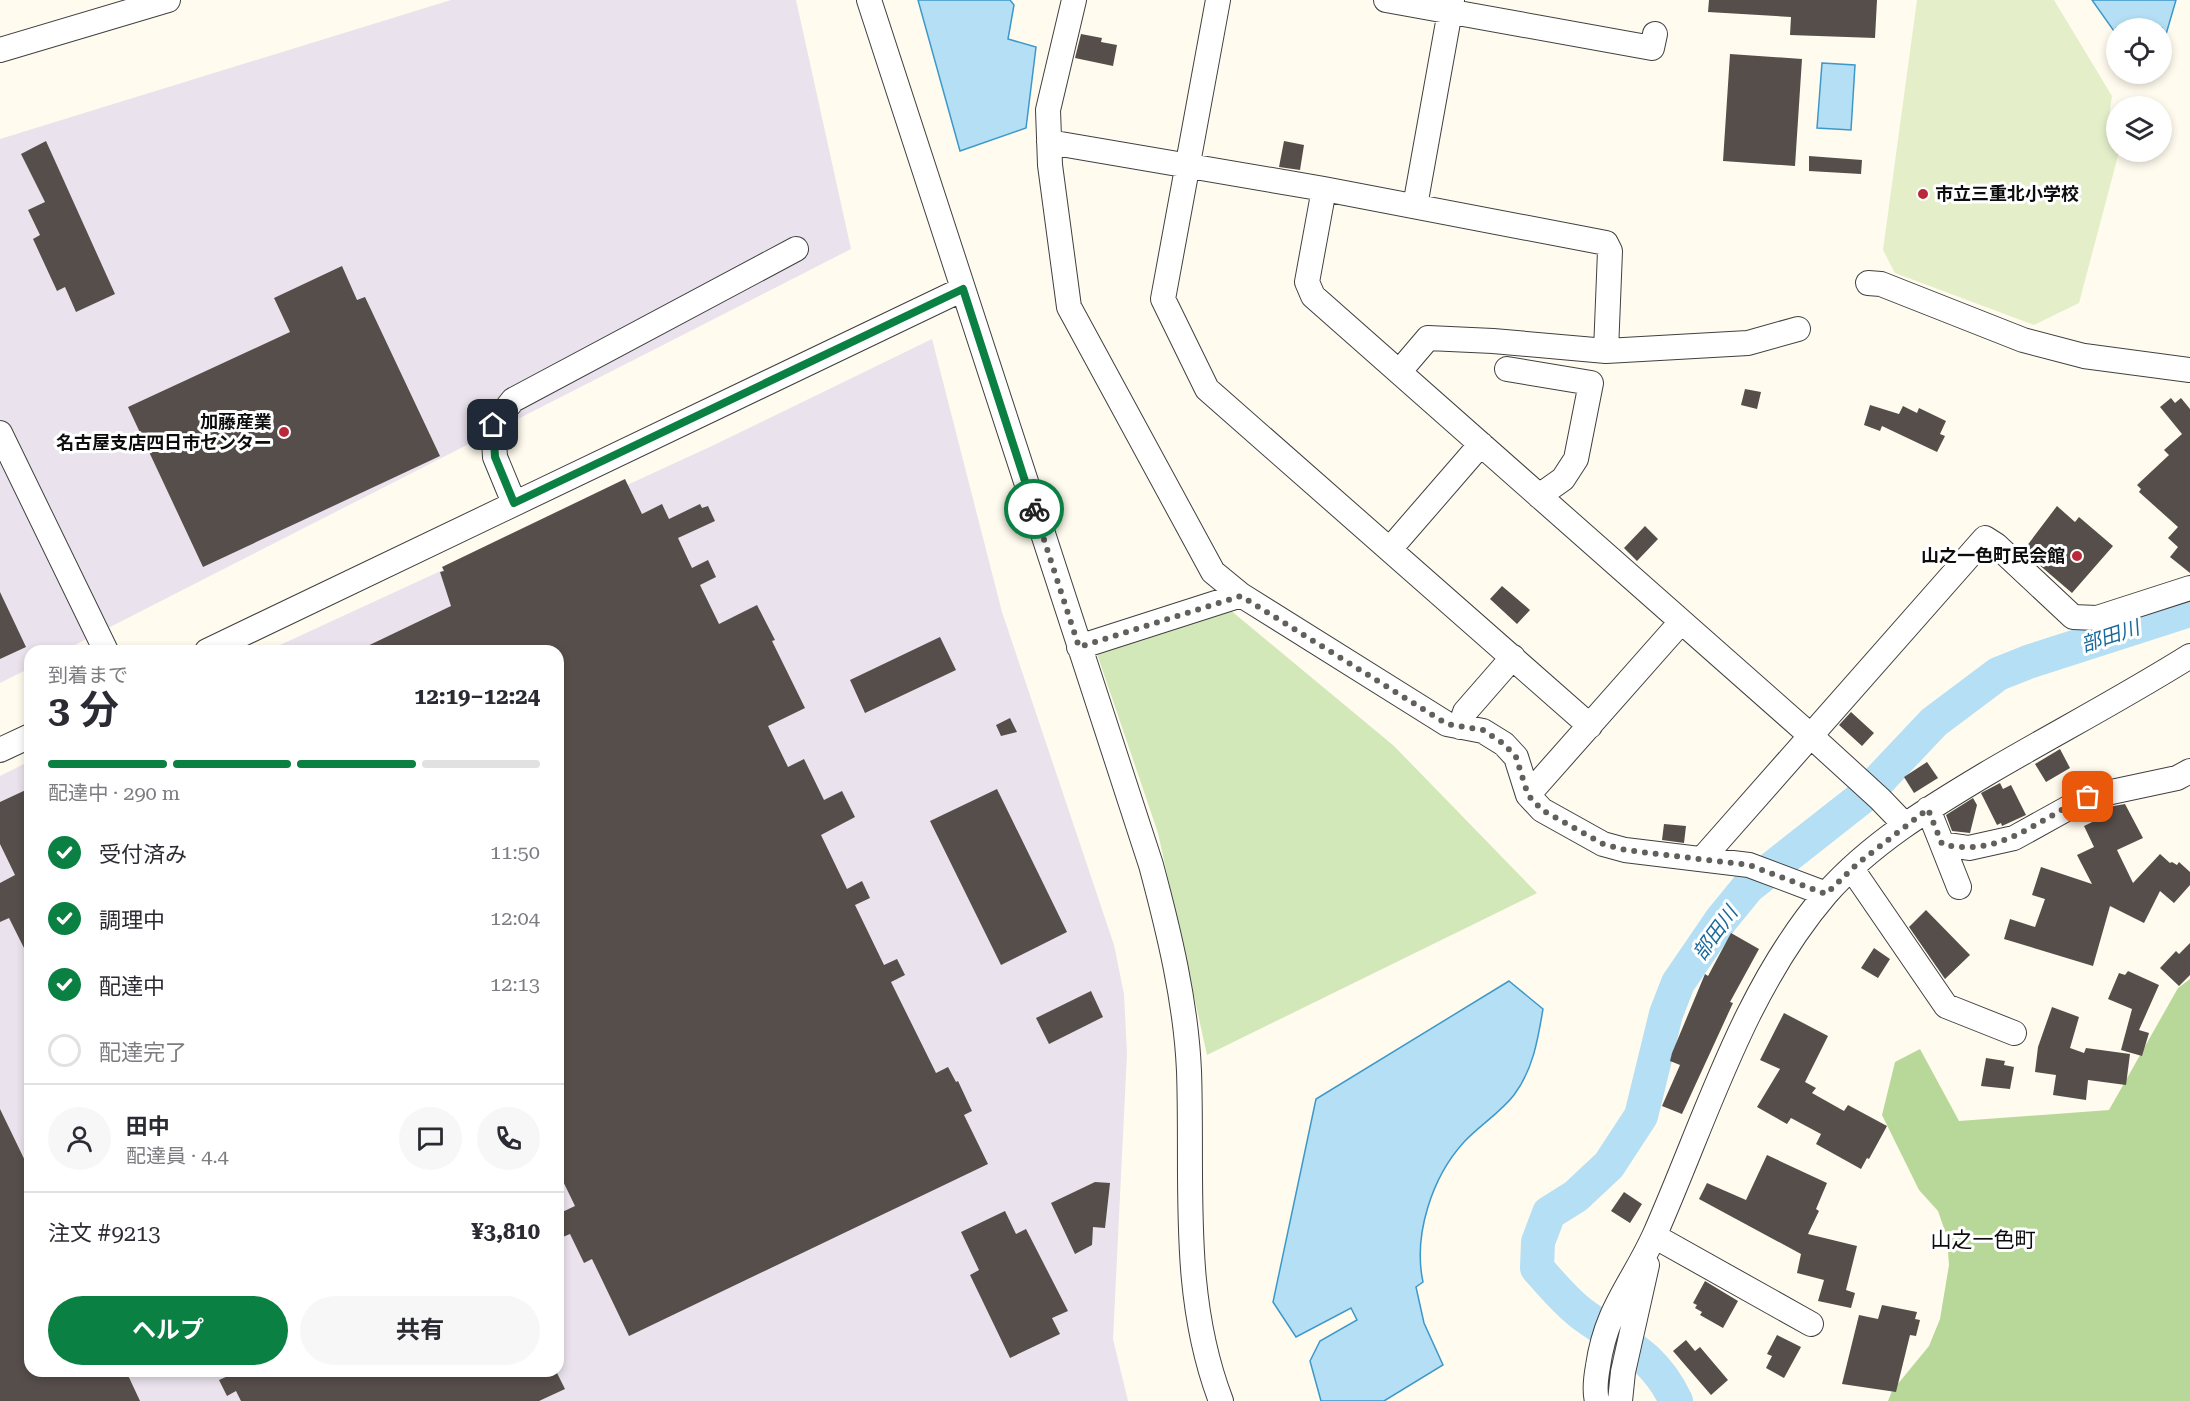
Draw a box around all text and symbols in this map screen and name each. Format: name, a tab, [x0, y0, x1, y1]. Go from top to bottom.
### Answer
map controls	[2106, 18, 2172, 162]
button: locate	[2106, 18, 2172, 84]
button: layers	[2106, 96, 2172, 162]
place label: 市立三重北小学校	[1935, 183, 2079, 204]
marker: 市立三重北小学校	[1916, 187, 1930, 201]
pin	[467, 399, 518, 450]
icon: home	[476, 408, 509, 441]
place label: 加藤産業 名古屋支店四日市センター	[56, 411, 272, 453]
marker: 加藤産業 名古屋支店四日市センター	[277, 425, 291, 439]
courier	[1004, 479, 1064, 539]
icon: bike	[1018, 493, 1051, 526]
place label: 山之一色町民会館	[1921, 545, 2065, 566]
marker: 山之一色町民会館	[2070, 549, 2084, 563]
water label: 部田川	[2078, 615, 2144, 657]
text: 到着まで	[48, 663, 128, 687]
text: 12:19–12:24	[414, 684, 540, 709]
text: 3 分	[48, 687, 119, 733]
pin	[2062, 771, 2113, 822]
icon: bag	[2071, 780, 2104, 813]
text: 配達中 · 290 m	[48, 781, 180, 805]
icon: check	[48, 836, 81, 869]
text: 11:50	[490, 840, 540, 864]
text: 受付済み	[99, 842, 187, 867]
water label: 部田川	[1688, 900, 1744, 964]
icon: check	[48, 902, 81, 935]
text: 12:04	[490, 906, 540, 930]
text: 調理中	[99, 908, 165, 933]
icon: check	[48, 968, 81, 1001]
text: 12:13	[490, 972, 540, 996]
text: 配達中	[99, 974, 165, 999]
text: 配達完了	[99, 1040, 187, 1065]
button: person	[48, 1107, 111, 1170]
button: chat	[399, 1107, 462, 1170]
button: phone	[477, 1107, 540, 1170]
text: 田中	[126, 1114, 170, 1139]
text: 配達員 · 4.4	[126, 1144, 229, 1168]
text: ¥3,810	[471, 1219, 540, 1244]
text: 注文 #9213	[48, 1221, 161, 1246]
district label: 山之一色町	[1931, 1228, 2036, 1252]
button: ヘルプ	[48, 1296, 288, 1365]
button: 共有	[300, 1296, 540, 1365]

